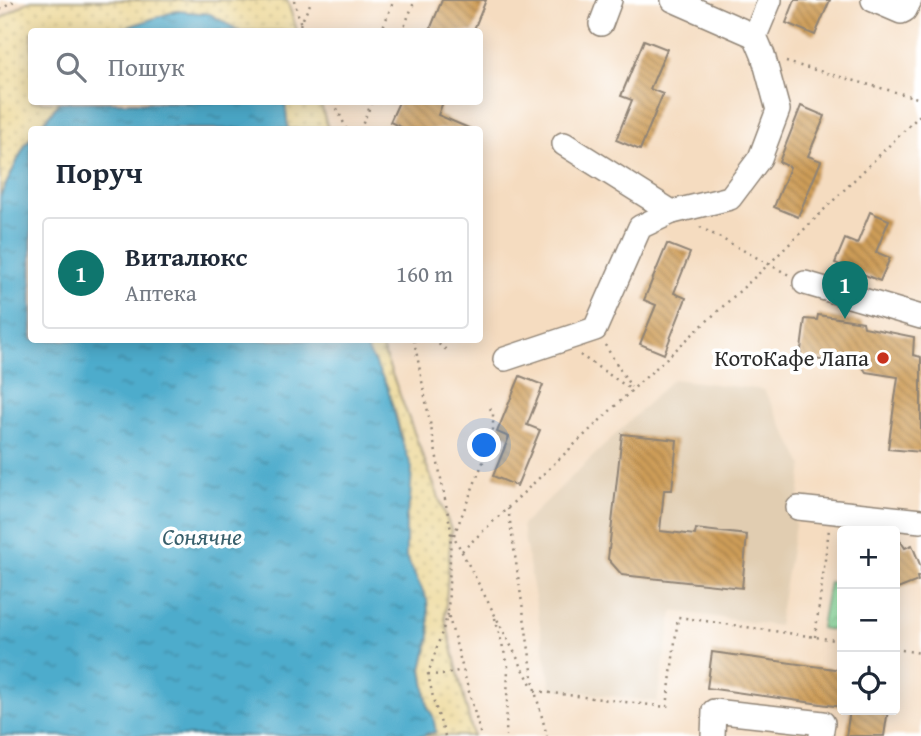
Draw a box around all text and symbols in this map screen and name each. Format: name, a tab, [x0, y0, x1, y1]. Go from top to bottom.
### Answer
search box	[28, 28, 483, 105]
text: Пошук	[108, 47, 185, 86]
icon: search	[52, 48, 90, 86]
text: Поруч	[56, 150, 143, 194]
text: Виталюкс	[125, 237, 247, 276]
text: 1	[75, 257, 87, 290]
text: 160 m	[396, 257, 453, 290]
pin: 1	[822, 261, 868, 319]
text: Аптека	[125, 276, 197, 309]
place label: КотоКафе Лапа	[714, 341, 869, 374]
marker: КотоКафе Лапа	[875, 350, 891, 366]
your location	[467, 428, 501, 462]
water label: Сонячне	[162, 519, 242, 554]
map controls	[837, 526, 900, 715]
button: +	[837, 526, 900, 589]
button: −	[837, 589, 900, 652]
button: locate	[837, 652, 900, 715]

